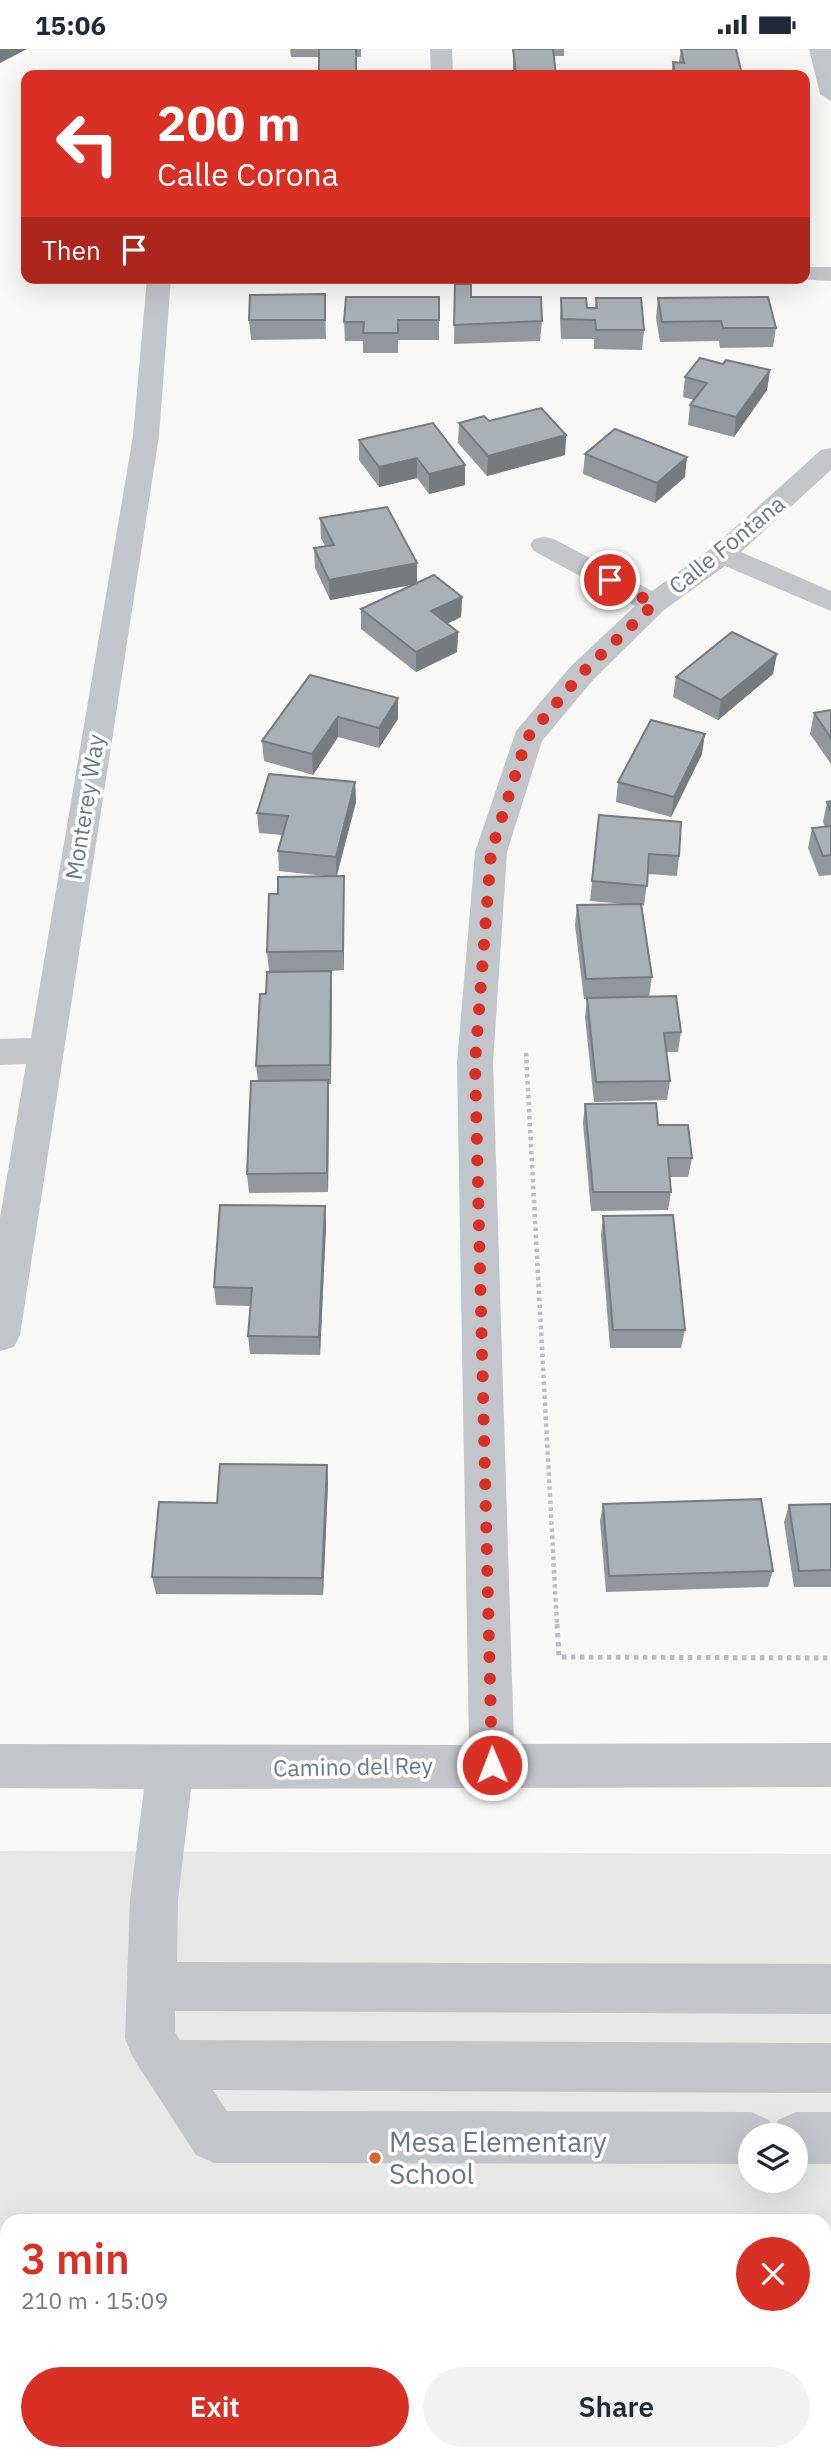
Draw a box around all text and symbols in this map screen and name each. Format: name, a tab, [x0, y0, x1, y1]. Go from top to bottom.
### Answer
text: 15:06	[35, 8, 106, 42]
text: 200 m	[157, 91, 301, 154]
icon: left	[42, 98, 133, 189]
text: Calle Corona	[157, 153, 339, 195]
icon: arrive	[115, 231, 153, 269]
text: Then	[42, 233, 101, 267]
street label: Calle Fontana	[662, 488, 791, 600]
pin	[580, 550, 640, 610]
icon: arrive	[591, 561, 629, 599]
street label: Monterey Way	[58, 731, 110, 882]
position arrow	[455, 1728, 529, 1802]
street label: Camino del Rey	[273, 1750, 434, 1782]
place label: Mesa Elementary School	[389, 2123, 607, 2192]
map controls	[738, 2123, 808, 2193]
button: layers	[738, 2123, 808, 2193]
marker: Mesa Elementary School	[367, 2150, 383, 2166]
text: 3 min	[21, 2231, 130, 2286]
button: close	[736, 2237, 810, 2311]
text: 210 m · 15:09	[21, 2285, 168, 2315]
button: Exit	[21, 2367, 409, 2447]
button: Share	[423, 2367, 810, 2447]

